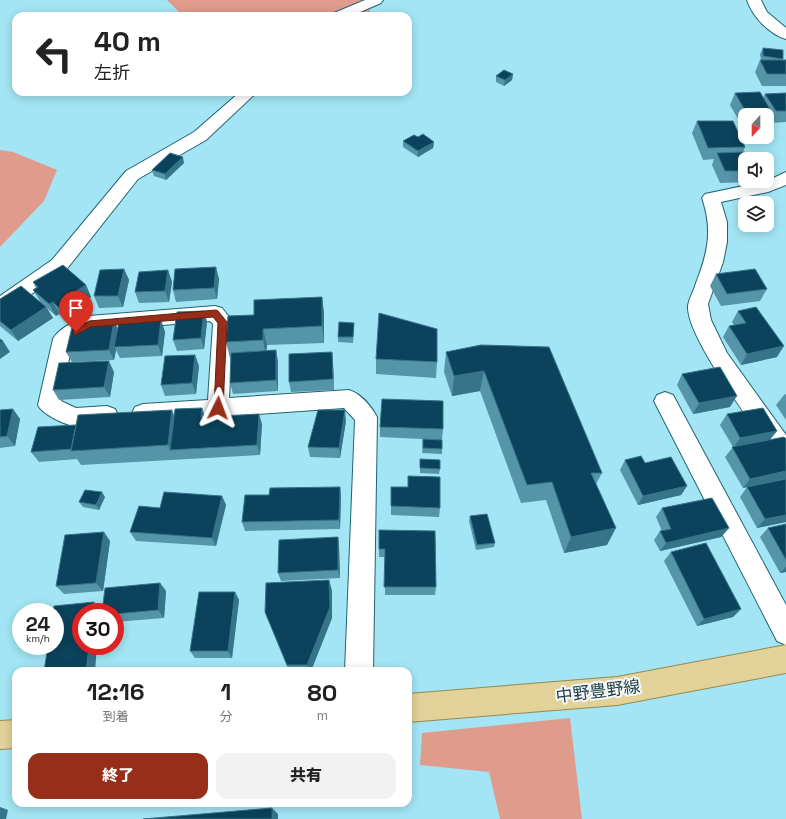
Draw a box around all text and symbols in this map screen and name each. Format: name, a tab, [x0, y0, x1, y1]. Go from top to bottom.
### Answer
text: 40 m	[94, 23, 161, 59]
icon: left	[28, 28, 80, 80]
text: 左折	[94, 61, 130, 84]
north arrow	[738, 108, 774, 144]
map controls	[738, 108, 774, 232]
button: sound	[738, 152, 774, 188]
button: layers	[738, 196, 774, 232]
pin	[59, 291, 93, 332]
icon: arrive	[65, 297, 87, 319]
position arrow	[197, 387, 239, 429]
speed limit sign: 30	[72, 603, 124, 655]
text: 24	[26, 611, 50, 637]
text: km/h	[26, 632, 50, 645]
street label: 中野豊野線	[554, 675, 642, 707]
text: 12:16	[87, 676, 145, 707]
text: 1	[221, 676, 231, 707]
text: 80	[307, 677, 337, 708]
text: m	[317, 707, 328, 724]
text: 到着	[103, 708, 129, 725]
text: 分	[219, 708, 232, 725]
button: 終了	[28, 753, 208, 799]
button: 共有	[216, 753, 396, 799]

